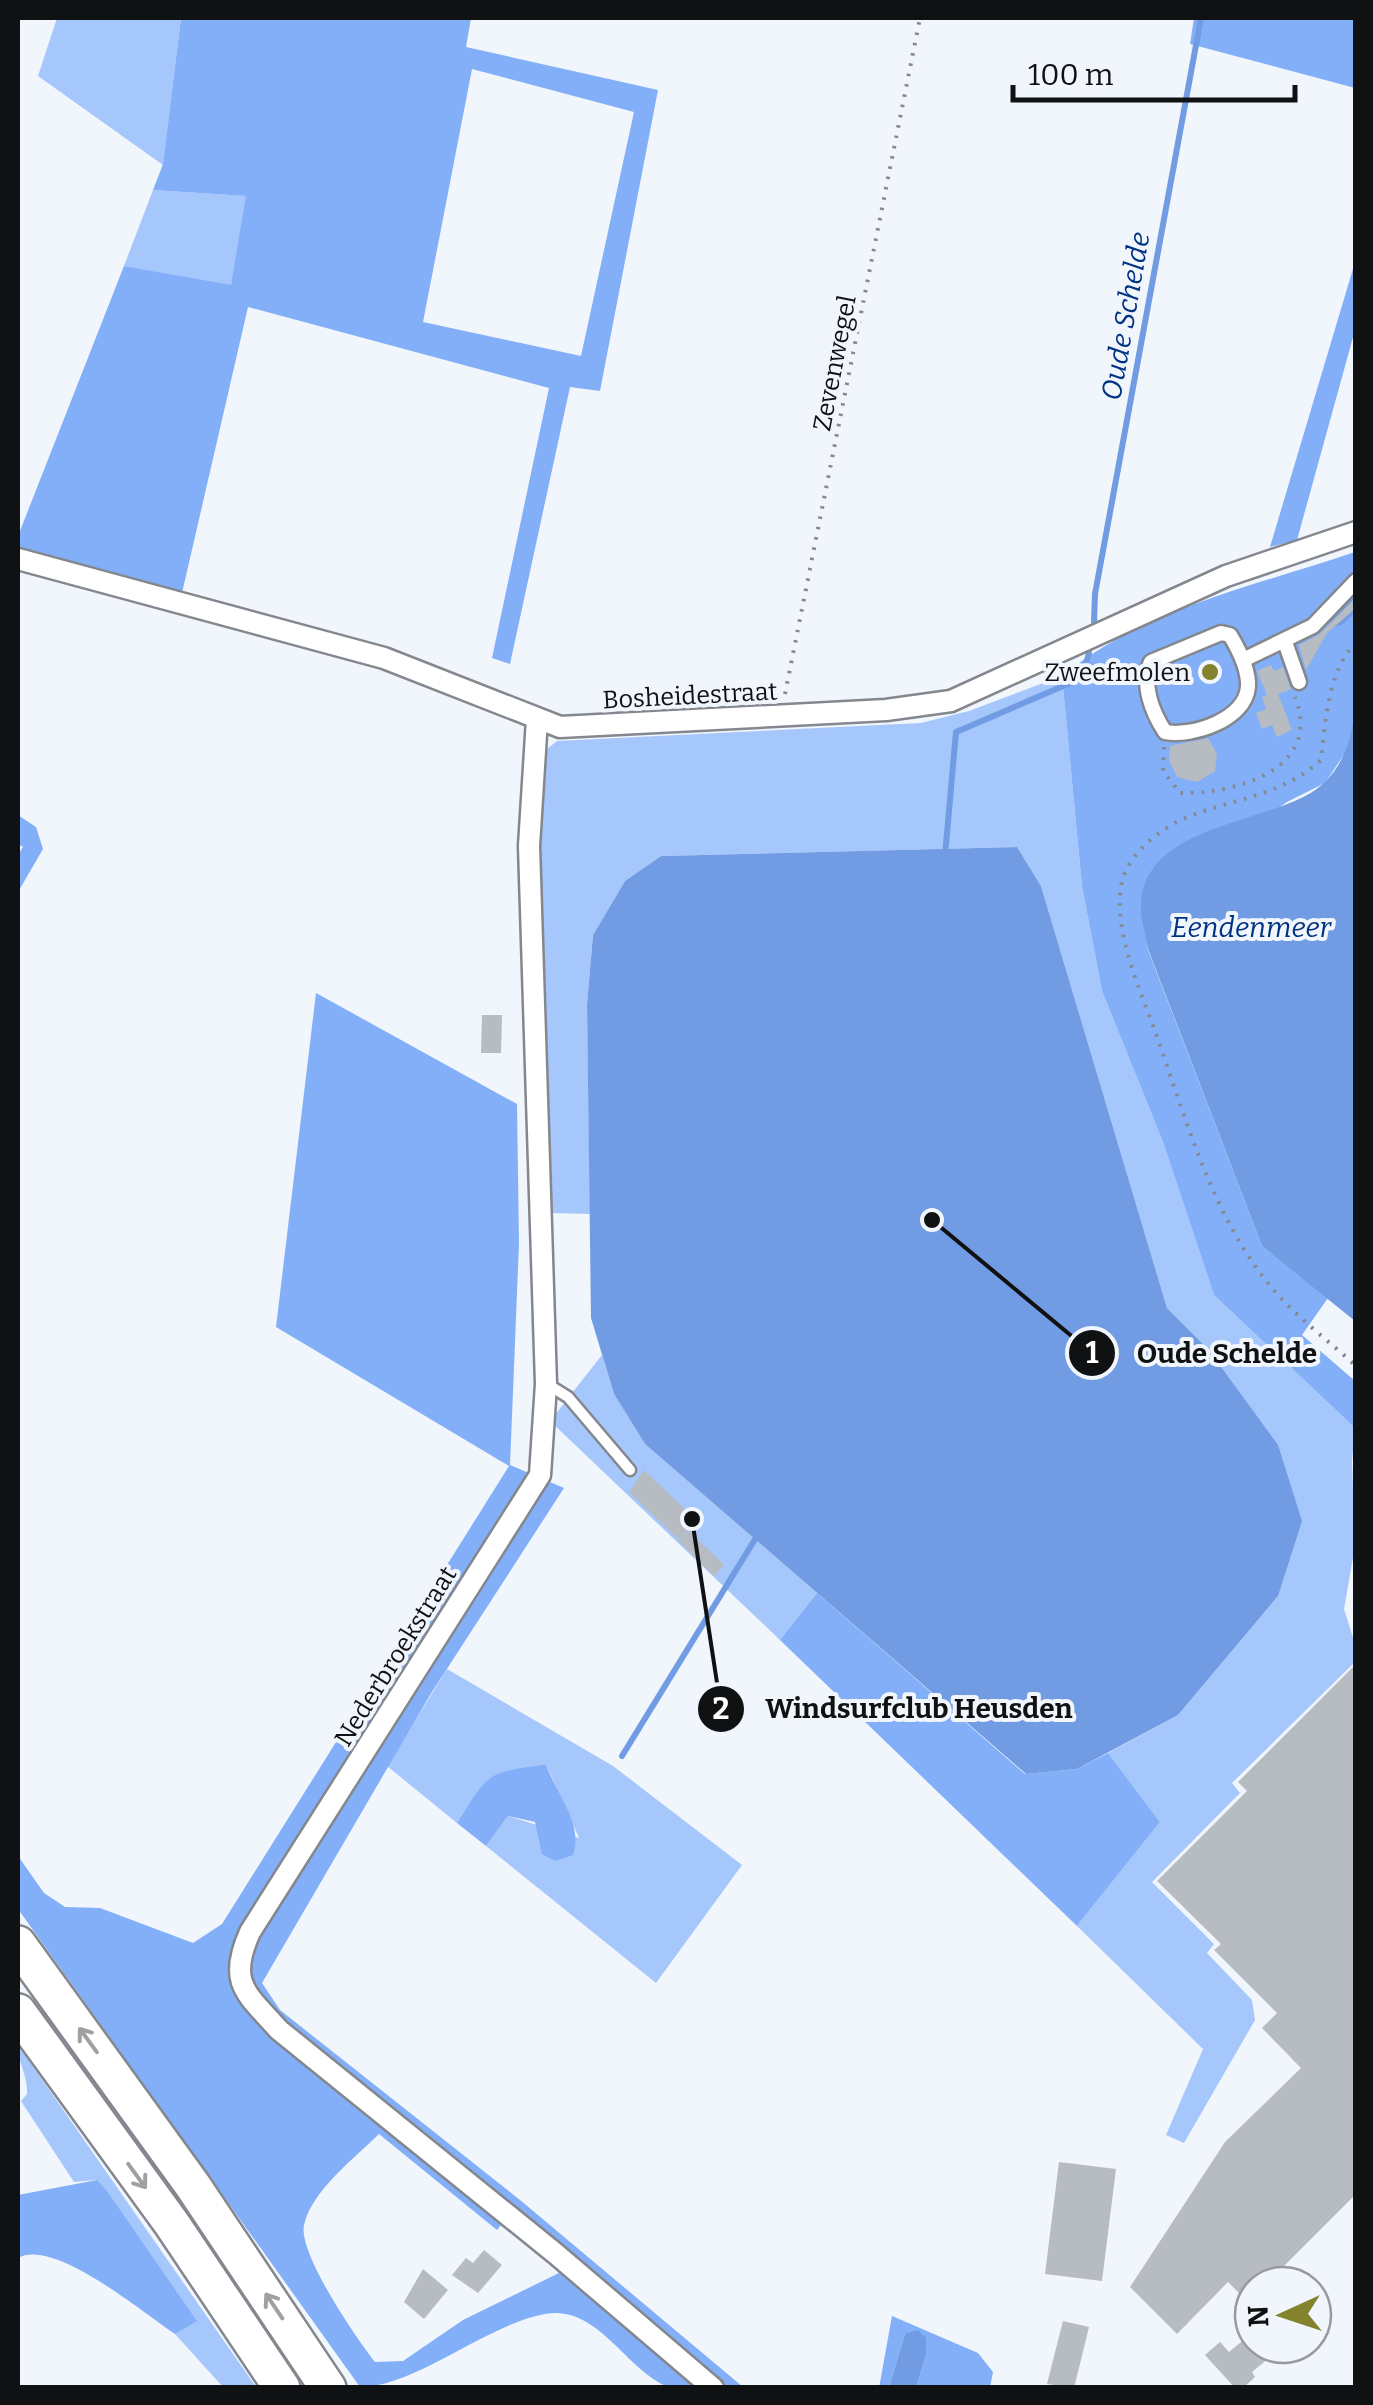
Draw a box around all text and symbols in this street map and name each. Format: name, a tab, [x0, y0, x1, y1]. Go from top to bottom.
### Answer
scale bar	[1013, 40, 1296, 102]
text: 100 m	[1028, 57, 1114, 93]
water label: Oude Schelde	[1094, 229, 1157, 403]
street label: Zevenwegel	[807, 293, 863, 434]
place label: Zweefmolen	[1044, 658, 1190, 688]
marker: Zweefmolen	[1199, 661, 1221, 683]
street label: Bosheidestraat	[602, 676, 778, 716]
water label: Eendenmeer	[1171, 911, 1333, 944]
callout: Oude Schelde	[1067, 1324, 1338, 1382]
text: 1	[1086, 1335, 1099, 1371]
text: Oude Schelde	[1137, 1337, 1317, 1370]
street label: Nederbroekstraat	[328, 1561, 463, 1752]
callout: Windsurfclub Heusden	[696, 1680, 1093, 1738]
text: 2	[713, 1691, 729, 1727]
text: Windsurfclub Heusden	[765, 1692, 1073, 1725]
one-way arrow	[78, 2027, 99, 2054]
one-way arrow	[126, 2161, 147, 2189]
north arrow	[1233, 2265, 1333, 2365]
one-way arrow	[264, 2293, 285, 2321]
text: N	[1241, 2305, 1276, 2328]

